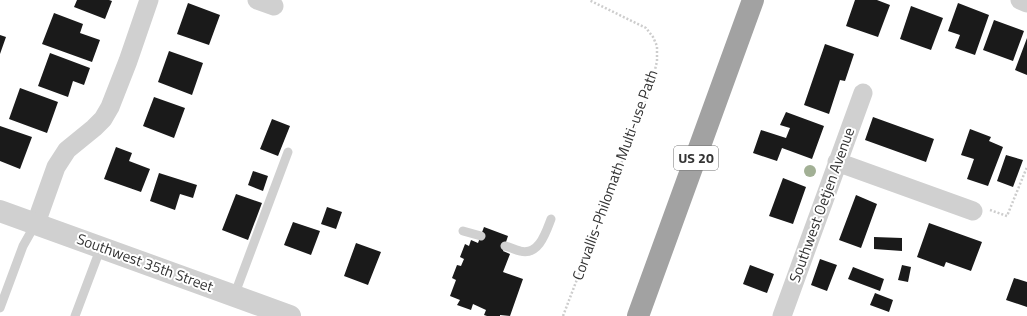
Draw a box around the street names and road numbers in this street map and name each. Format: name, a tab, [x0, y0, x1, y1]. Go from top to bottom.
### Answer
street label: Corvallis-Philomath Multi-use Path	[566, 66, 663, 283]
street label: Southwest Oetjen Avenue	[783, 124, 860, 286]
road number: US 20	[674, 146, 718, 170]
street label: Southwest 35th Street	[74, 227, 217, 298]

